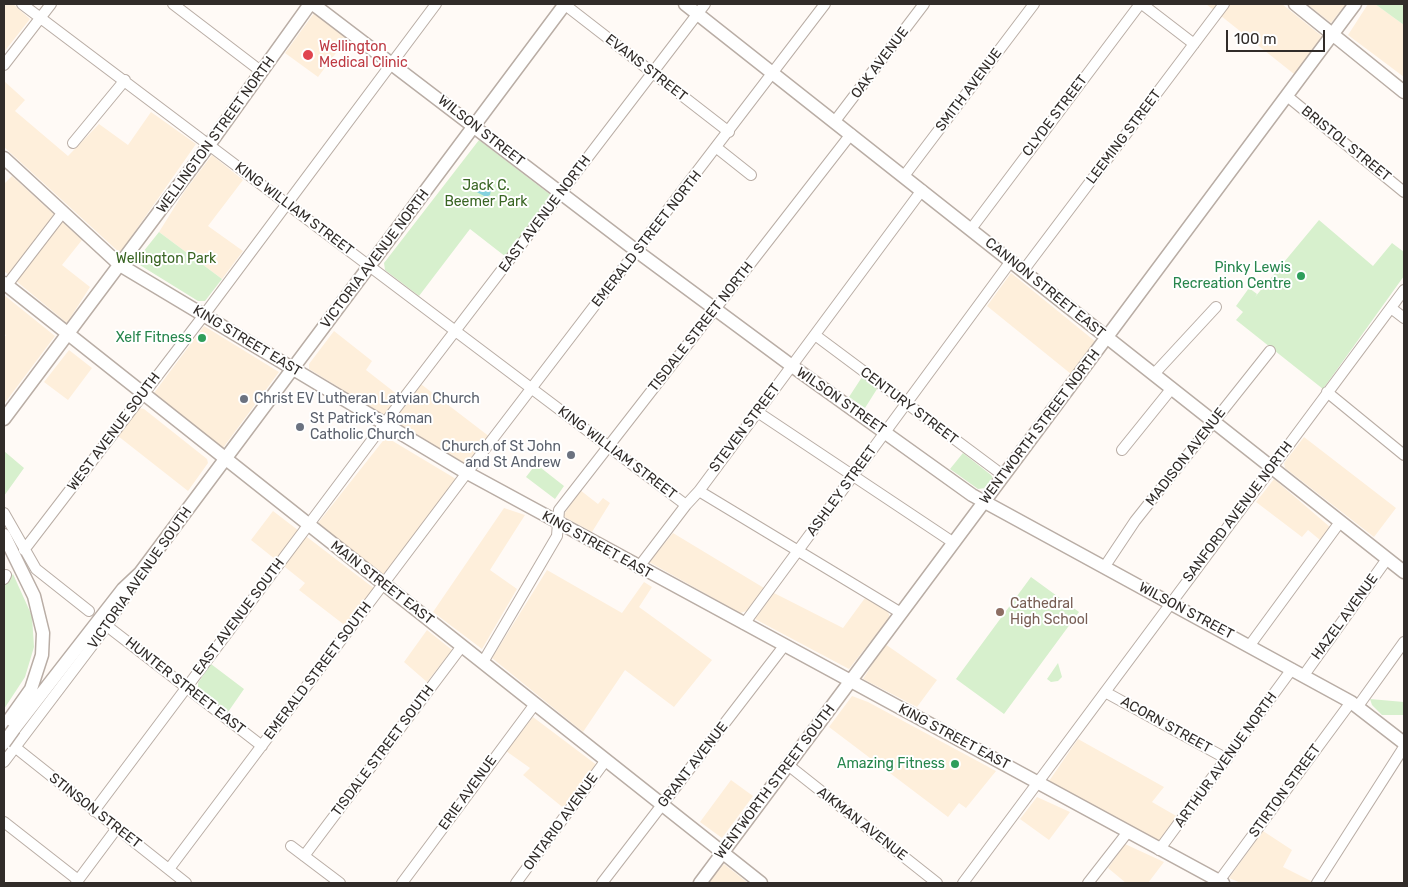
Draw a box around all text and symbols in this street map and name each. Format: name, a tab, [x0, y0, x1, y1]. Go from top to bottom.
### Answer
scale bar	[1228, 20, 1327, 52]
street label: OAK AVENUE	[848, 24, 912, 102]
text: 100 m	[1234, 30, 1276, 48]
street label: EVANS STREET	[602, 31, 690, 105]
place label: Wellington Medical Clinic	[319, 39, 408, 72]
street label: SMITH AVENUE	[932, 45, 1006, 135]
marker: Wellington Medical Clinic	[301, 48, 315, 62]
street label: WELLINGTON STREET NORTH	[153, 53, 279, 217]
street label: CLYDE STREET	[1019, 72, 1091, 160]
street label: LEEMING STREET	[1083, 87, 1165, 187]
street label: WILSON STREET	[434, 92, 528, 170]
street label: BRISTOL STREET	[1298, 103, 1394, 185]
street label: EAST AVENUE NORTH	[496, 152, 594, 276]
street label: KING WILLIAM STREET	[231, 159, 357, 259]
street label: EMERALD STREET NORTH	[589, 168, 705, 310]
park label: Jack C. Beemer Park	[444, 178, 528, 210]
street label: VICTORIA AVENUE NORTH	[317, 186, 433, 332]
street label: CANNON STREET EAST	[982, 234, 1108, 342]
park label: Wellington Park	[116, 251, 216, 267]
street label: TISDALE STREET NORTH	[645, 259, 757, 395]
place label: Pinky Lewis Recreation Centre	[1173, 260, 1291, 292]
marker: Pinky Lewis Recreation Centre	[1295, 270, 1307, 282]
street label: KING STREET EAST	[190, 302, 304, 380]
place label: Xelf Fitness	[116, 330, 192, 346]
marker: Xelf Fitness	[196, 332, 208, 344]
street label: WENTWORTH STREET NORTH	[976, 346, 1104, 508]
street label: WILSON STREET	[793, 364, 889, 438]
street label: CENTURY STREET	[857, 364, 961, 448]
street label: WEST AVENUE SOUTH	[64, 370, 164, 494]
street label: STEVEN STREET	[706, 380, 784, 476]
place label: Christ EV Lutheran Latvian Church	[254, 391, 480, 407]
marker: Christ EV Lutheran Latvian Church	[238, 393, 250, 405]
street label: KING WILLIAM STREET	[554, 403, 680, 503]
street label: MADISON AVENUE	[1143, 405, 1229, 509]
place label: St Patrick's Roman Catholic Church	[310, 411, 432, 444]
marker: St Patrick's Roman Catholic Church	[294, 421, 306, 433]
street label: SANFORD AVENUE NORTH	[1180, 438, 1296, 586]
place label: Church of St John and St Andrew	[442, 439, 561, 472]
street label: ASHLEY STREET	[804, 442, 880, 540]
marker: Church of St John and St Andrew	[565, 449, 577, 461]
street label: VICTORIA AVENUE SOUTH	[85, 504, 195, 652]
street label: KING STREET EAST	[539, 508, 655, 582]
street label: MAIN STREET EAST	[327, 538, 437, 628]
street label: EAST AVENUE SOUTH	[190, 555, 288, 679]
street label: HAZEL AVENUE	[1308, 571, 1382, 663]
street label: WILSON STREET	[1136, 579, 1236, 643]
place label: Cathedral High School	[1010, 596, 1088, 628]
street label: EMERALD STREET SOUTH	[261, 599, 375, 743]
marker: Cathedral High School	[994, 606, 1006, 618]
street label: HUNTER STREET EAST	[122, 634, 248, 738]
street label: TISDALE STREET SOUTH	[328, 682, 438, 820]
street label: ARTHUR AVENUE NORTH	[1171, 689, 1281, 831]
street label: ACORN STREET	[1118, 693, 1214, 757]
street label: WENTWORTH STREET SOUTH	[711, 701, 839, 863]
street label: KING STREET EAST	[895, 701, 1013, 773]
street label: GRANT AVENUE	[654, 719, 732, 811]
street label: STIRTON STREET	[1246, 741, 1324, 841]
street label: ERIE AVENUE	[435, 753, 501, 833]
place label: Amazing Fitness	[837, 756, 945, 772]
marker: Amazing Fitness	[949, 758, 961, 770]
street label: STINSON STREET	[45, 770, 145, 852]
street label: ONTARIO AVENUE	[520, 770, 602, 874]
street label: AIKMAN AVENUE	[814, 784, 910, 864]

